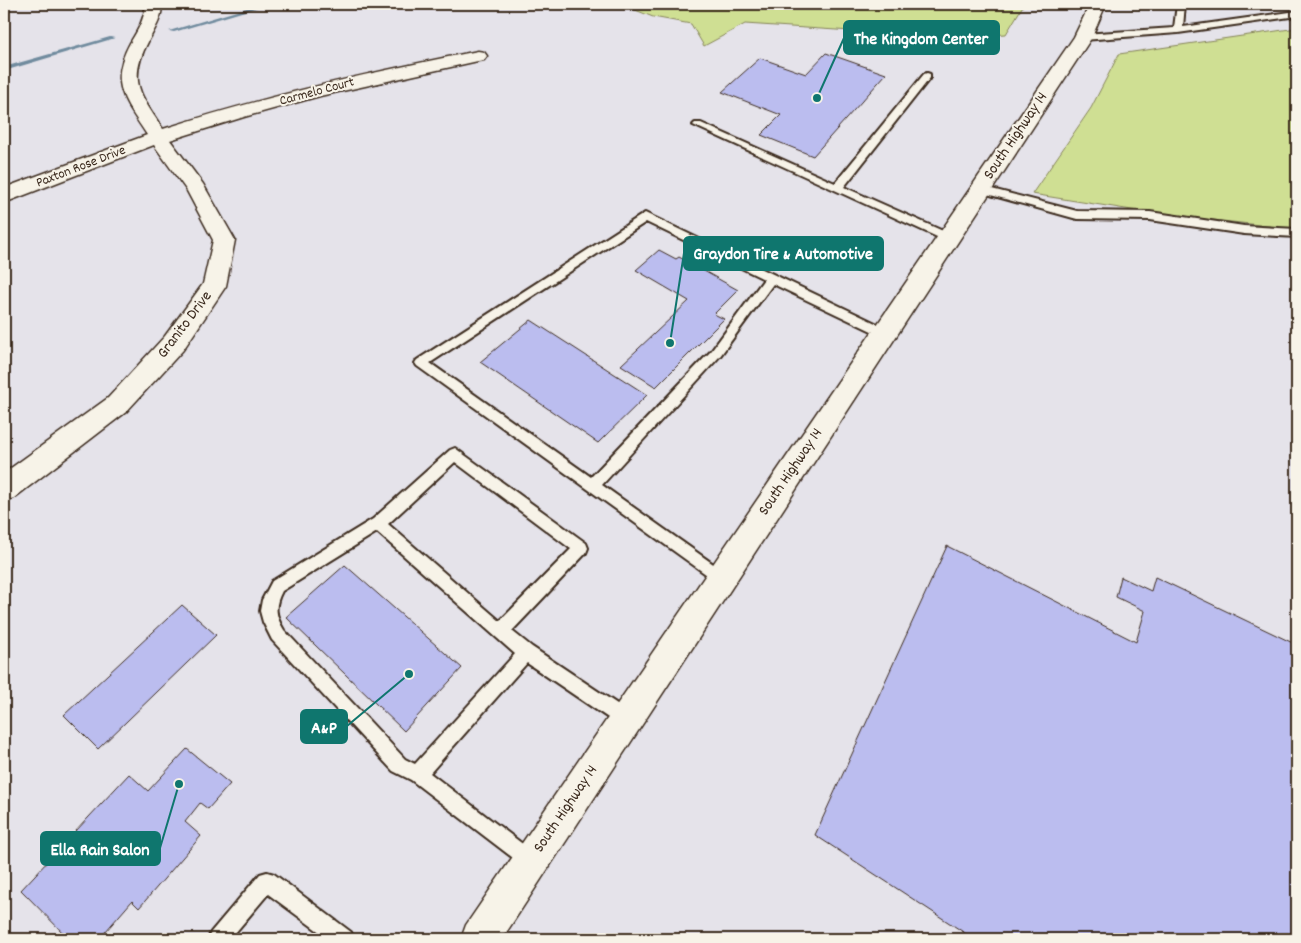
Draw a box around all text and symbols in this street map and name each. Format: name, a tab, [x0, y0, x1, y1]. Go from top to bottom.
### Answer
callout: The Kingdom Center	[844, 21, 999, 54]
text: The Kingdom Center	[854, 28, 989, 53]
street label: Carmelo Court	[277, 72, 357, 112]
street label: South Highway 14	[978, 87, 1054, 185]
street label: Paxton Rose Drive	[33, 141, 129, 193]
callout: Graydon Tire & Automotive	[684, 237, 883, 270]
text: Graydon Tire & Automotive	[693, 243, 873, 268]
street label: Granito Drive	[152, 286, 218, 364]
street label: South Highway 14	[753, 423, 829, 521]
callout: A&P	[301, 710, 347, 743]
text: A&P	[311, 717, 337, 742]
street label: South Highway 14	[528, 760, 604, 858]
callout: Ella Rain Salon	[41, 832, 160, 865]
text: Ella Rain Salon	[50, 839, 150, 864]

